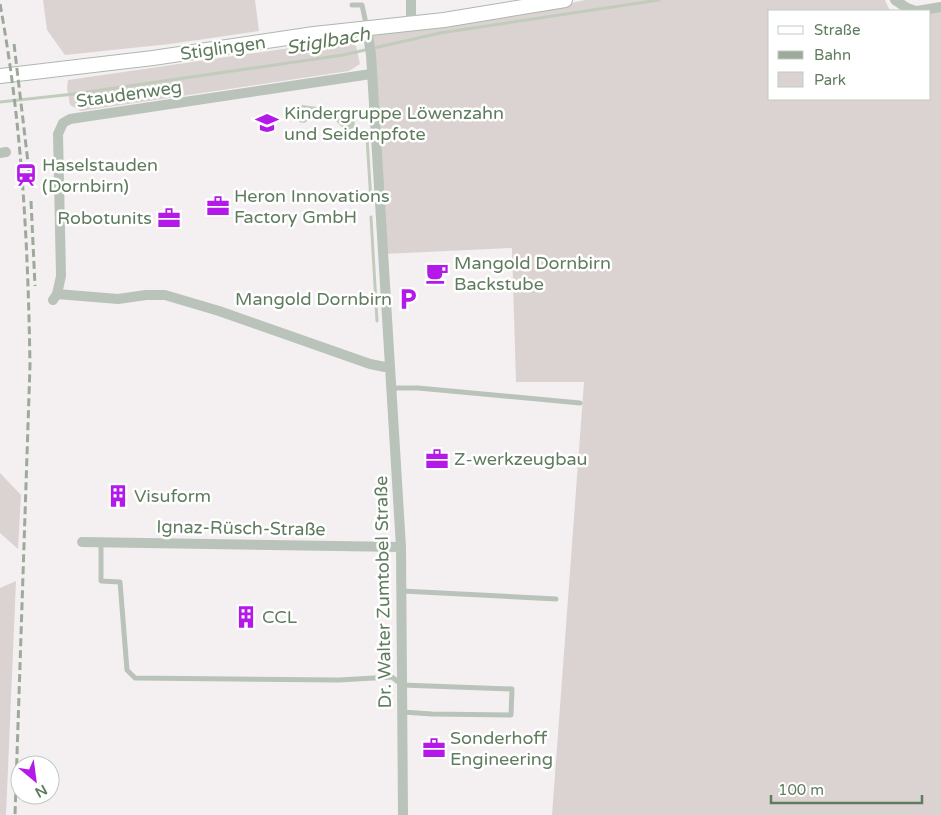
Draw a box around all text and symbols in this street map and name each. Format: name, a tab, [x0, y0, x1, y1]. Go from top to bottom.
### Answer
legend	[768, 10, 931, 100]
text: Straße	[814, 21, 860, 39]
water label: Stiglbach	[285, 23, 372, 59]
street label: Stiglingen	[179, 31, 267, 65]
text: Bahn	[814, 46, 851, 64]
text: Park	[814, 71, 846, 89]
street label: Staudenweg	[75, 76, 183, 112]
place label: Kindergruppe Löwenzahn und Seidenpfote	[284, 102, 504, 145]
school or university icon: Kindergruppe Löwenzahn und Seidenpfote	[254, 110, 280, 136]
place label: Haselstauden (Dornbirn)	[42, 154, 158, 197]
station icon: Haselstauden (Dornbirn)	[13, 162, 39, 188]
place label: Heron Innovations Factory GmbH	[234, 185, 390, 228]
office icon: Heron Innovations Factory GmbH	[205, 193, 231, 219]
office icon: Robotunits	[156, 205, 182, 231]
place label: Robotunits	[57, 207, 152, 229]
place label: Mangold Dornbirn Backstube	[454, 252, 611, 295]
cafe icon: Mangold Dornbirn Backstube	[424, 260, 450, 286]
parking icon: Mangold Dornbirn	[395, 286, 421, 312]
place label: Mangold Dornbirn	[235, 288, 392, 310]
office icon: Z-werkzeugbau	[424, 446, 450, 472]
place label: Z-werkzeugbau	[454, 448, 588, 470]
street label: Dr. Walter Zumtobel Straße	[370, 476, 396, 708]
building icon: Visuform	[105, 483, 131, 509]
place label: Visuform	[134, 485, 211, 507]
street label: Ignaz-Rüsch-Straße	[156, 516, 326, 540]
building icon: CCL	[233, 604, 259, 630]
place label: CCL	[262, 606, 298, 628]
place label: Sonderhoff Engineering	[450, 727, 553, 770]
office icon: Sonderhoff Engineering	[421, 735, 447, 761]
north arrow	[10, 755, 60, 805]
scale bar	[771, 772, 922, 804]
text: N	[32, 781, 50, 801]
text: 100 m	[778, 781, 824, 799]

